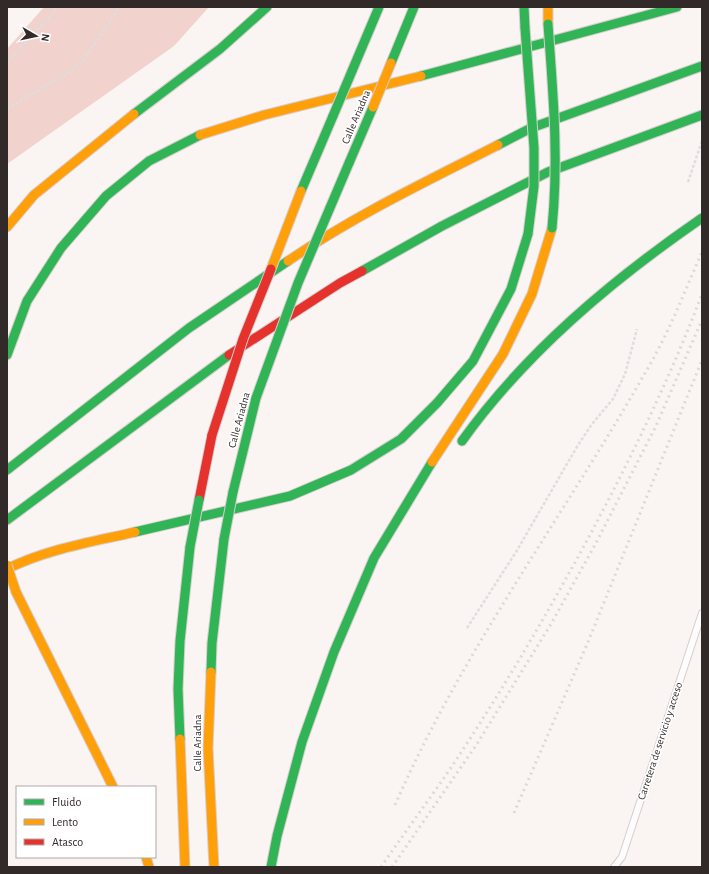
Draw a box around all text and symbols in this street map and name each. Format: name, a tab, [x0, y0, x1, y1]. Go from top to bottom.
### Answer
north arrow	[16, 16, 56, 56]
text: N	[39, 33, 51, 42]
street label: Calle Ariadna	[340, 89, 372, 145]
street label: Calle Ariadna	[226, 391, 252, 449]
street label: Carretera de servicio y acceso	[636, 681, 684, 801]
street label: Calle Ariadna	[192, 714, 203, 772]
legend	[16, 786, 156, 858]
text: Fluido	[52, 796, 81, 808]
text: Lento	[52, 816, 78, 828]
text: Atasco	[52, 836, 83, 848]

